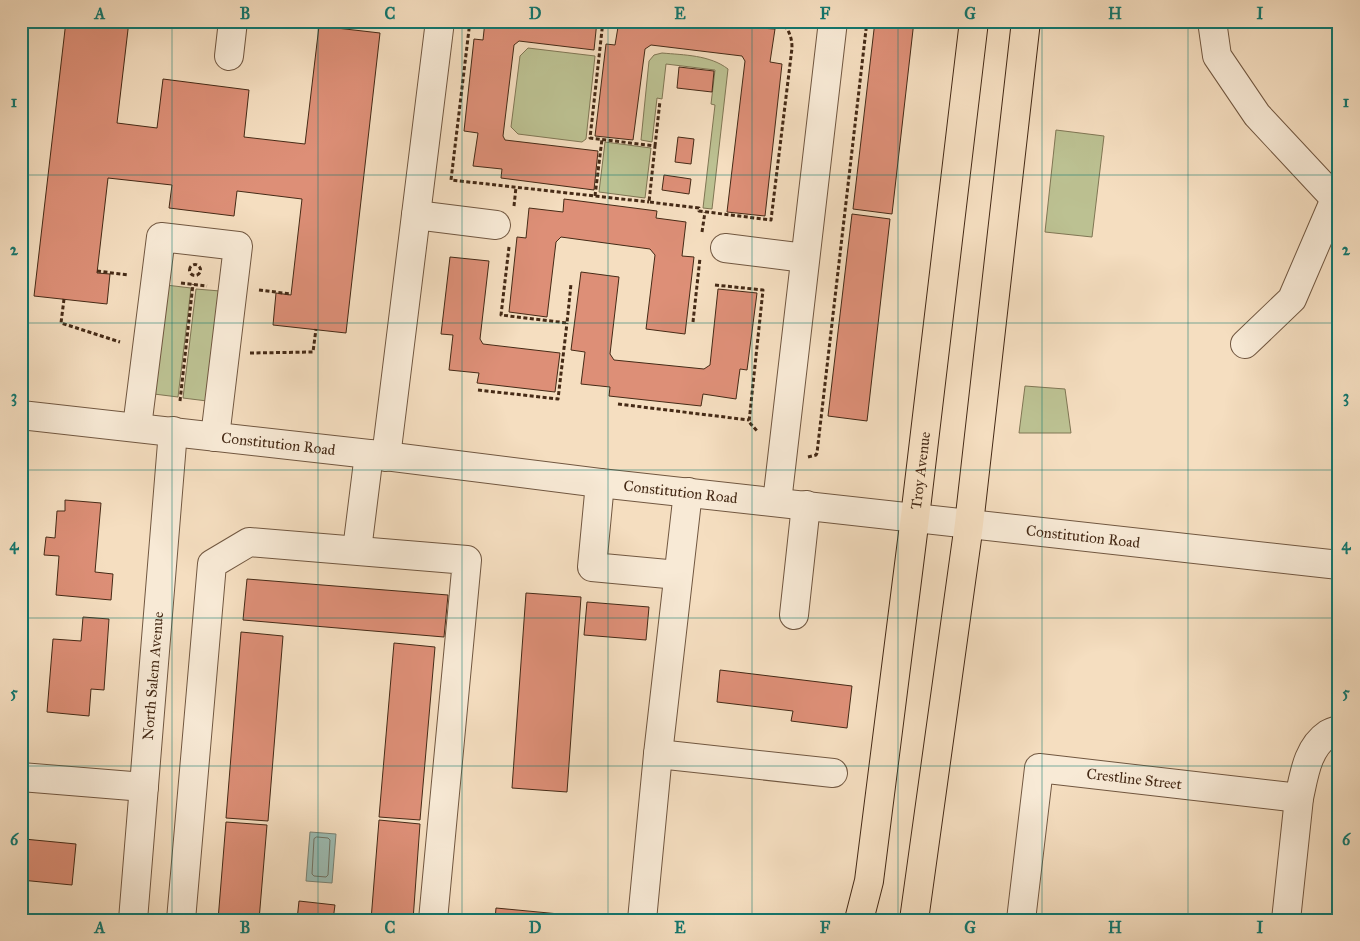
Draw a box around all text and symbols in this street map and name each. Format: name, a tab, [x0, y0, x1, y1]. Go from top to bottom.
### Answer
text: A	[94, 4, 106, 23]
text: B	[240, 4, 250, 23]
text: C	[385, 4, 396, 23]
text: D	[529, 4, 542, 23]
text: E	[674, 4, 686, 23]
text: F	[820, 4, 831, 23]
text: G	[964, 4, 976, 23]
text: H	[1108, 4, 1122, 23]
text: I	[1257, 4, 1264, 23]
text: 1	[11, 92, 18, 111]
text: 1	[1343, 92, 1350, 111]
text: 2	[10, 240, 19, 259]
text: 2	[1342, 240, 1351, 259]
text: 3	[11, 387, 17, 407]
text: 3	[1343, 387, 1349, 407]
street label: Constitution Road	[220, 429, 337, 459]
street label: Troy Avenue	[907, 431, 934, 510]
street label: Constitution Road	[623, 477, 739, 507]
street label: Constitution Road	[1025, 521, 1141, 552]
text: 4	[10, 535, 20, 555]
text: 4	[1342, 535, 1352, 555]
street label: North Salem Avenue	[139, 611, 167, 741]
text: 5	[10, 683, 18, 702]
text: 5	[1342, 683, 1350, 702]
street label: Crestline Street	[1086, 765, 1184, 794]
text: 6	[10, 830, 19, 849]
text: 6	[1342, 830, 1351, 849]
text: A	[94, 918, 106, 937]
text: B	[240, 918, 250, 937]
text: C	[385, 918, 396, 937]
text: D	[529, 918, 542, 937]
text: E	[674, 918, 686, 937]
text: F	[820, 918, 831, 937]
text: G	[964, 918, 976, 937]
text: H	[1108, 918, 1122, 937]
text: I	[1257, 918, 1264, 937]

